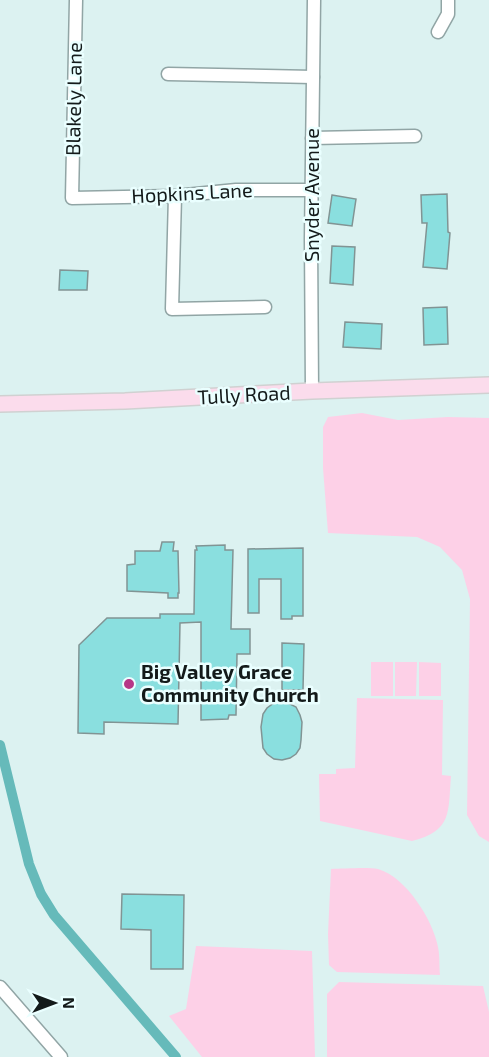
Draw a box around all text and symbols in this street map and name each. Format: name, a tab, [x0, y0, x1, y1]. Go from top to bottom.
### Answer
street label: Blakely Lane	[60, 42, 86, 156]
street label: Snyder Avenue	[299, 128, 323, 262]
street label: Hopkins Lane	[131, 177, 253, 207]
street label: Tully Road	[197, 380, 291, 408]
place label: Big Valley Grace Community Church	[141, 659, 319, 707]
marker: Big Valley Grace Community Church	[122, 677, 136, 691]
north arrow	[24, 973, 84, 1033]
text: N	[60, 997, 79, 1009]

